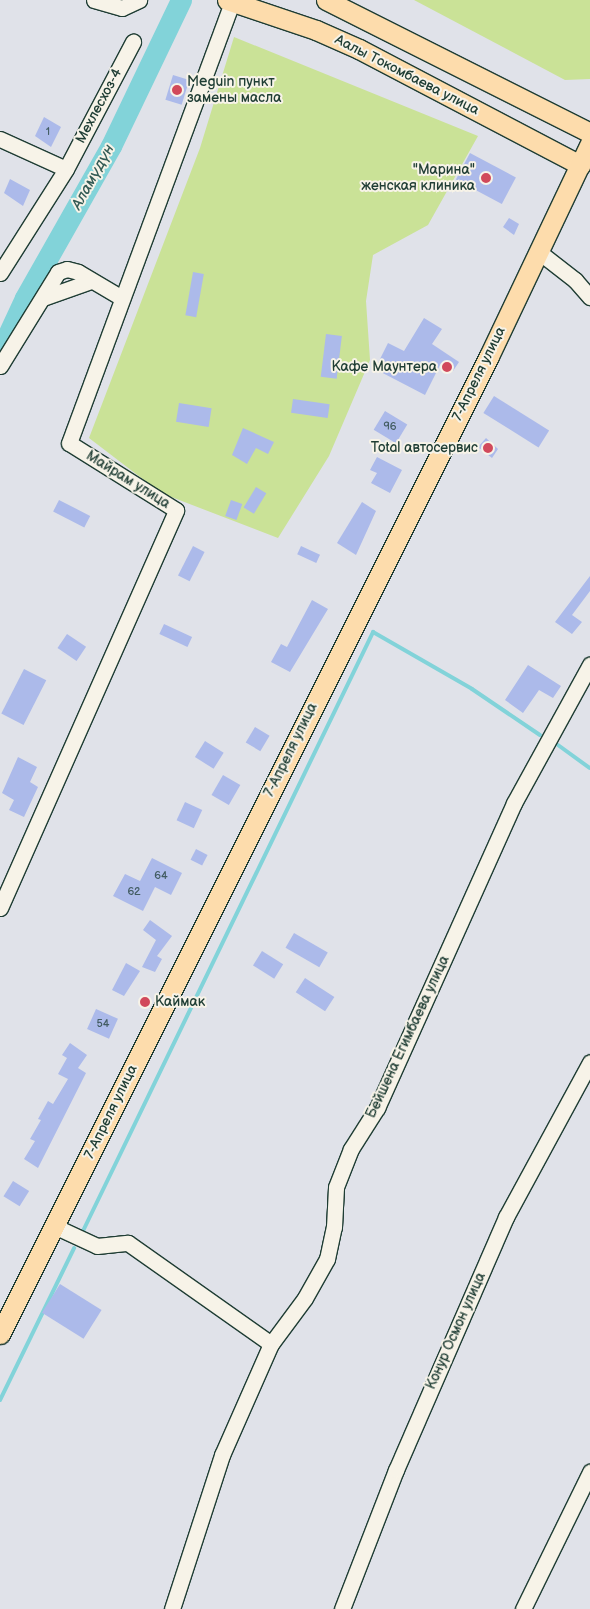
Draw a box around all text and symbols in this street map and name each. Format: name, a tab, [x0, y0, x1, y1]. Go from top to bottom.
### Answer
street label: Аалы Токомбаева улица	[332, 31, 482, 119]
street label: Мехлесхоз-4	[72, 66, 126, 146]
place label: Meguin пункт замены масла	[187, 74, 281, 106]
marker: Meguin пункт замены масла	[171, 84, 183, 96]
house number: 1	[46, 125, 50, 139]
water label: Аламүдүн	[68, 141, 118, 213]
place label: "Марина" женская клиника	[361, 162, 475, 194]
marker: "Марина" женская клиника	[479, 171, 493, 185]
street label: 7-Апреля улица	[449, 324, 509, 424]
place label: Кафе Маунтера	[332, 359, 437, 375]
marker: Кафе Маунтера	[441, 361, 453, 373]
house number: 96	[383, 420, 397, 434]
place label: Total автосервис	[371, 440, 478, 456]
marker: Total автосервис	[482, 442, 494, 454]
street label: Майрам улица	[83, 447, 173, 513]
street label: 7-Апреля улица	[261, 700, 321, 800]
house number: 64	[154, 869, 168, 883]
house number: 62	[127, 885, 141, 899]
street label: Бейшена Егимбаева улица	[363, 953, 453, 1121]
place label: Каймак	[155, 994, 205, 1010]
marker: Каймак	[139, 996, 151, 1008]
house number: 54	[96, 1017, 110, 1031]
street label: 7-Апреля улица	[81, 1062, 141, 1162]
street label: Конур Осмон улица	[423, 1270, 489, 1392]

